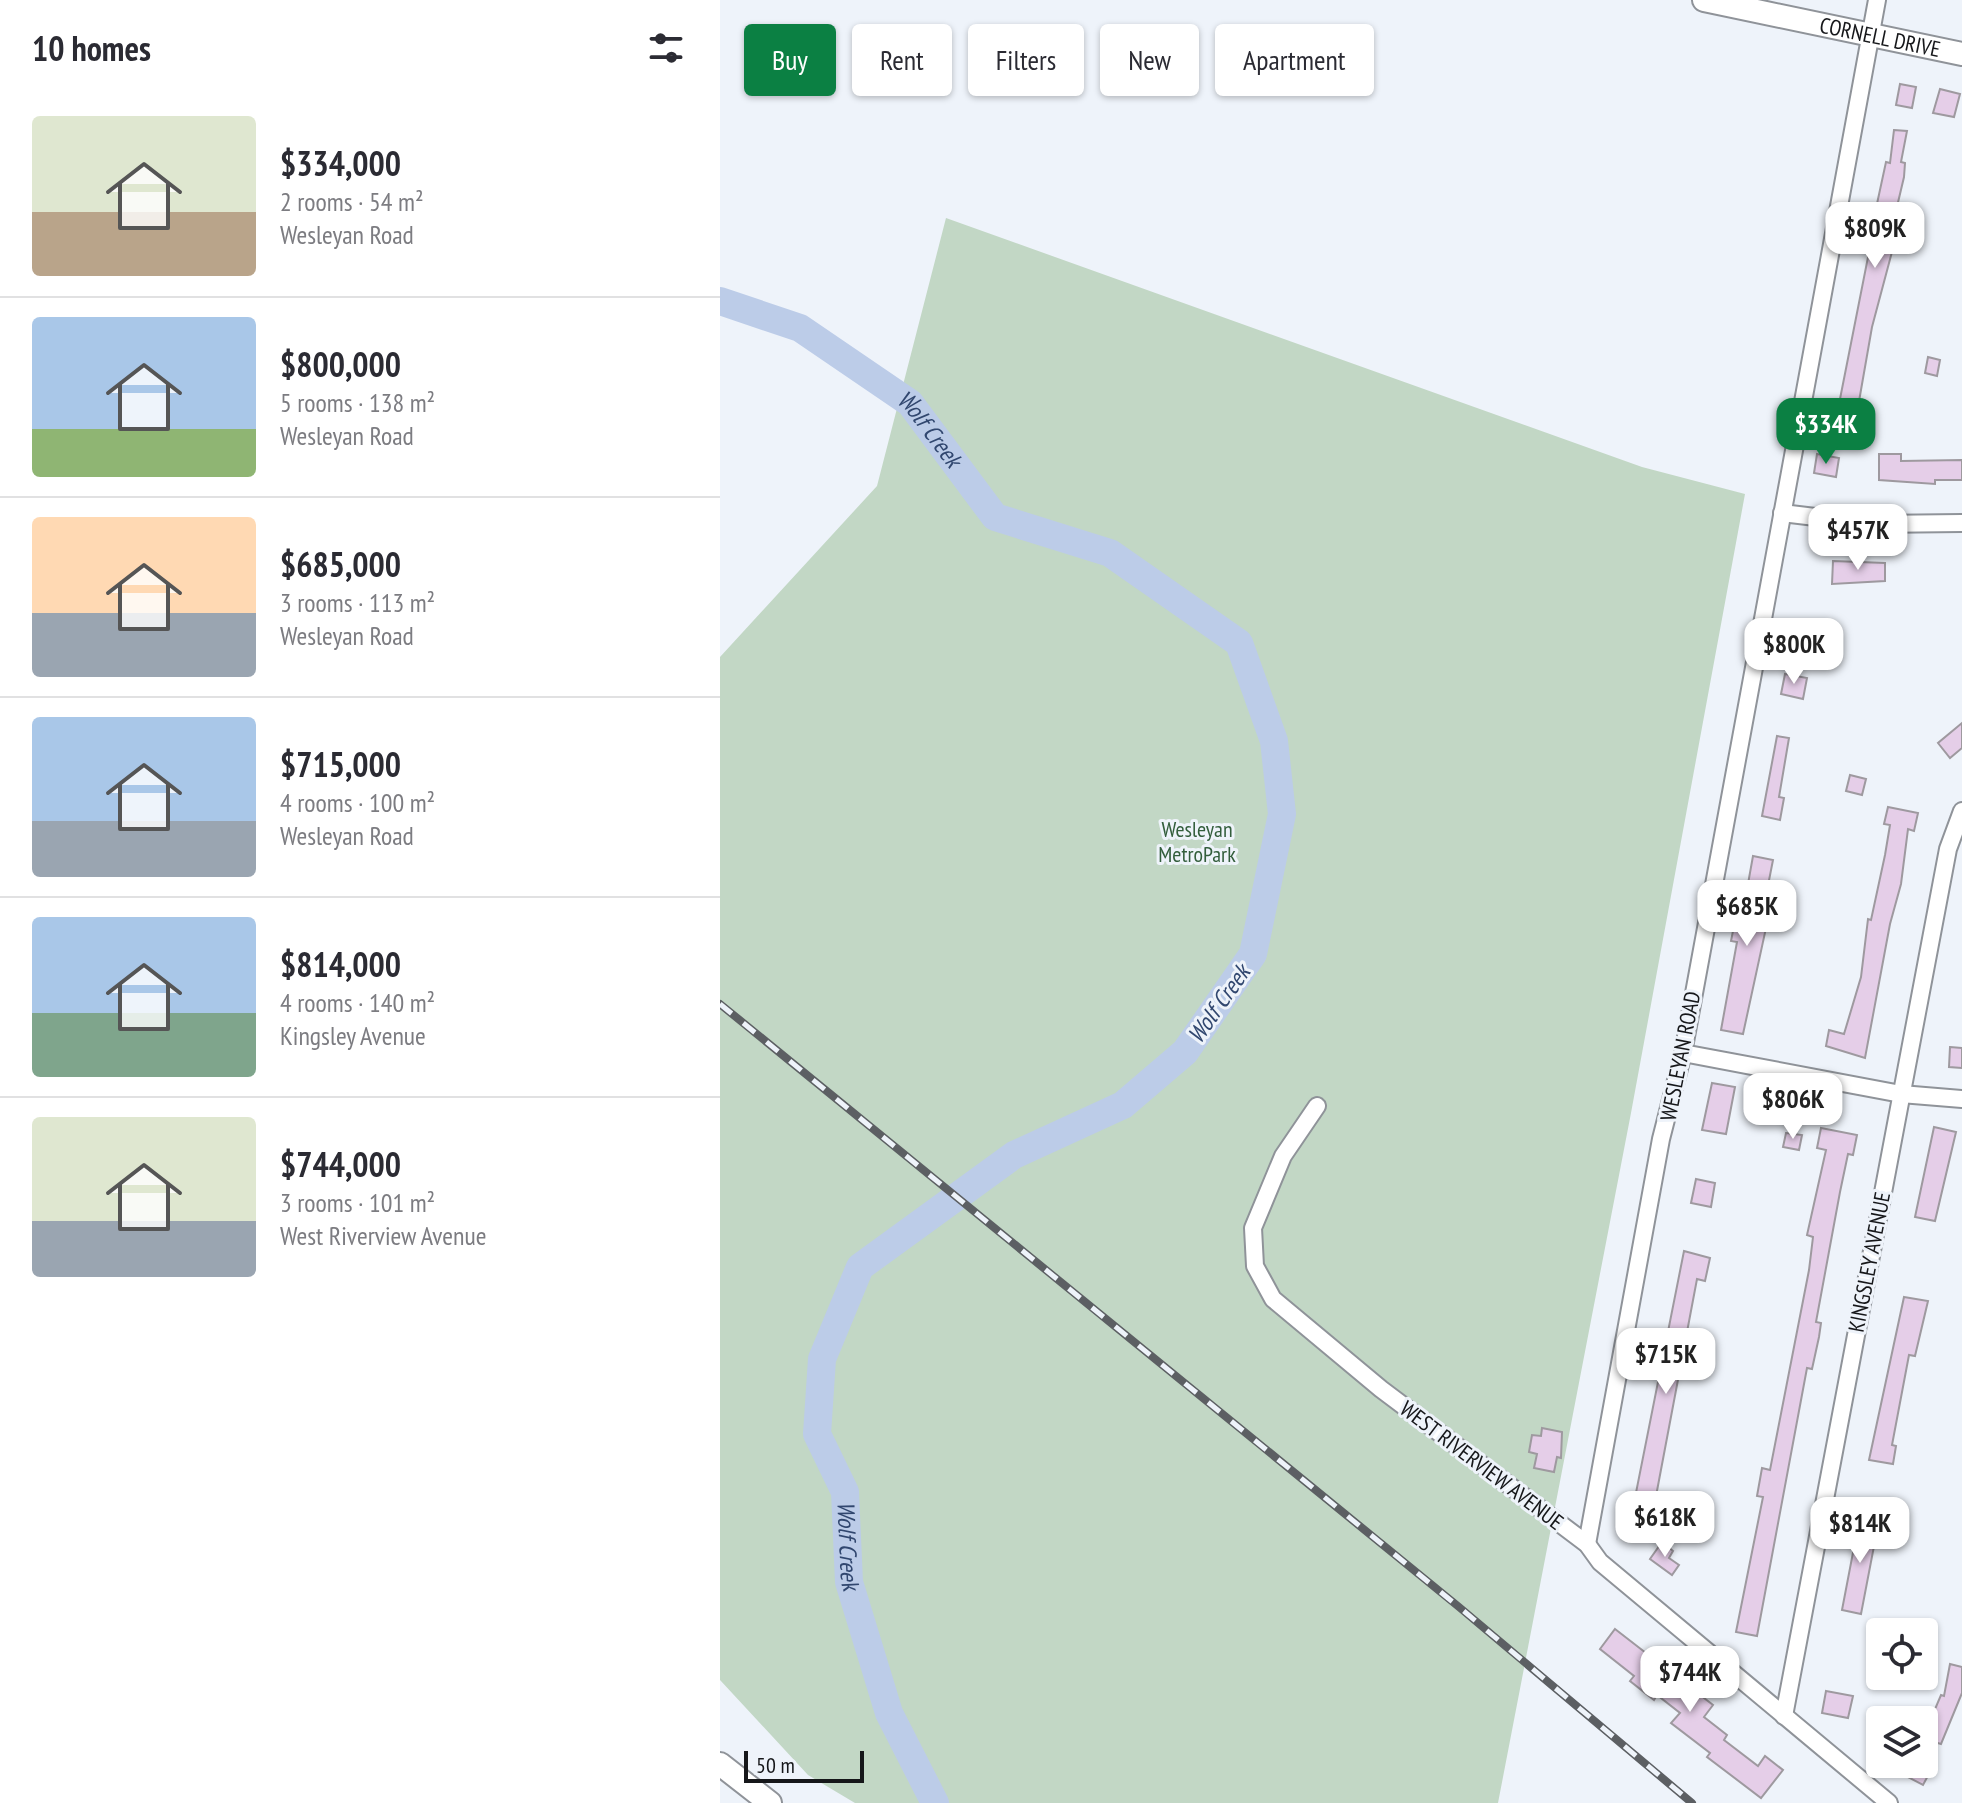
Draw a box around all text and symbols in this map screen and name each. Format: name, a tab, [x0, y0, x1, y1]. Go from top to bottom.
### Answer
street label: CORNELL DRIVE	[1817, 11, 1943, 63]
chip: Buy	[744, 24, 836, 96]
chip: Rent	[852, 24, 952, 96]
chip: Filters	[968, 24, 1084, 96]
chip: New	[1100, 24, 1199, 96]
chip: Apartment	[1215, 24, 1374, 96]
text: 10 homes	[32, 26, 151, 70]
icon: filters	[644, 26, 688, 70]
text: $334,000	[280, 141, 401, 185]
icon: home	[96, 148, 192, 244]
text: 2 rooms · 54 m²	[280, 185, 424, 218]
pin: $809K	[1819, 202, 1931, 270]
text: $809K	[1843, 211, 1907, 244]
text: Wesleyan Road	[280, 218, 414, 251]
text: $800,000	[280, 342, 401, 386]
icon: home	[96, 349, 192, 445]
water label: Wolf Creek	[892, 383, 970, 476]
text: 5 rooms · 138 m²	[280, 386, 435, 419]
pin: $334K	[1770, 398, 1882, 466]
text: $334K	[1794, 407, 1858, 440]
text: Wesleyan Road	[280, 419, 414, 452]
pin: $457K	[1802, 504, 1914, 572]
text: $457K	[1826, 513, 1890, 546]
text: $685,000	[280, 542, 401, 586]
icon: home	[96, 549, 192, 645]
text: 3 rooms · 113 m²	[280, 586, 435, 619]
pin: $800K	[1738, 618, 1850, 686]
text: Wesleyan Road	[280, 619, 414, 652]
text: $800K	[1762, 627, 1826, 660]
text: $715,000	[280, 742, 401, 786]
icon: home	[96, 749, 192, 845]
text: 4 rooms · 100 m²	[280, 786, 435, 819]
park label: Wesleyan MetroPark	[1158, 815, 1236, 868]
text: Wesleyan Road	[280, 819, 414, 852]
pin: $685K	[1691, 880, 1803, 948]
text: $685K	[1715, 889, 1779, 922]
text: $814,000	[280, 942, 401, 986]
icon: home	[96, 949, 192, 1045]
water label: Wolf Creek	[1180, 956, 1258, 1049]
text: 4 rooms · 140 m²	[280, 986, 435, 1019]
street label: WESLEYAN ROAD	[1654, 989, 1706, 1123]
text: Kingsley Avenue	[280, 1019, 426, 1052]
pin: $806K	[1737, 1073, 1849, 1141]
text: $806K	[1761, 1082, 1825, 1115]
text: $744,000	[280, 1142, 401, 1186]
icon: home	[96, 1149, 192, 1245]
text: 3 rooms · 101 m²	[280, 1186, 435, 1219]
street label: KINGSLEY AVENUE	[1842, 1190, 1896, 1334]
text: West Riverview Avenue	[280, 1219, 486, 1252]
pin: $715K	[1610, 1328, 1722, 1396]
text: $715K	[1634, 1337, 1698, 1370]
street label: WEST RIVERVIEW AVENUE	[1395, 1394, 1569, 1536]
pin: $618K	[1609, 1491, 1721, 1559]
pin: $814K	[1804, 1497, 1916, 1565]
text: $618K	[1633, 1500, 1697, 1533]
water label: Wolf Creek	[830, 1501, 867, 1597]
text: $814K	[1828, 1506, 1892, 1539]
map controls	[1866, 1618, 1938, 1778]
button: locate	[1866, 1618, 1938, 1690]
pin: $744K	[1634, 1646, 1746, 1714]
text: $744K	[1658, 1655, 1722, 1688]
button: layers	[1866, 1706, 1938, 1778]
scale bar	[744, 1747, 864, 1783]
text: 50 m	[756, 1751, 795, 1779]

